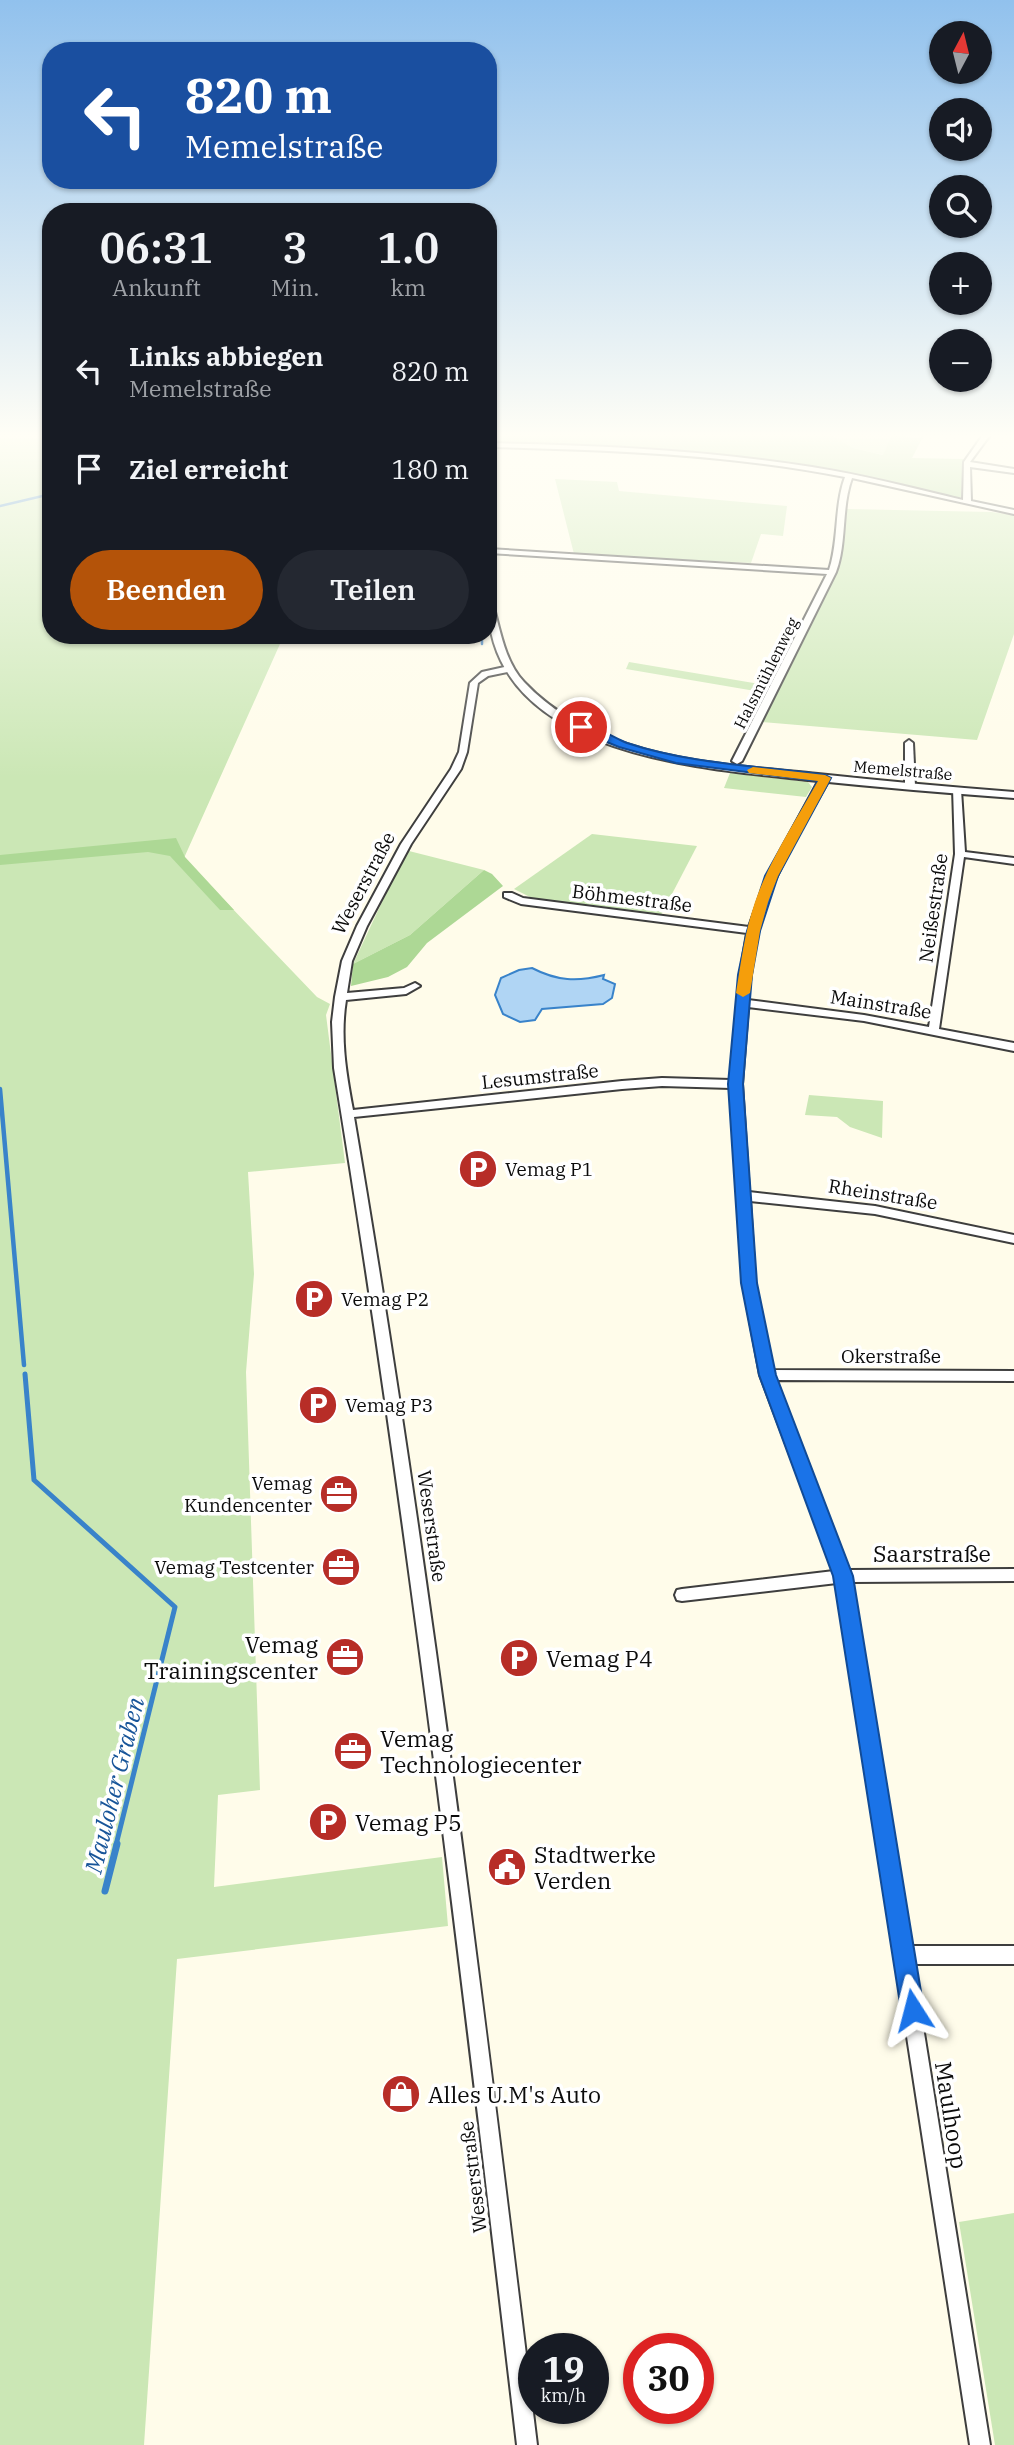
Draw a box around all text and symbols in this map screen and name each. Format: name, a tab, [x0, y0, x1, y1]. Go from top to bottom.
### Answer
north arrow	[929, 21, 992, 84]
map controls	[929, 21, 992, 392]
text: 820 m	[185, 63, 332, 126]
icon: left	[70, 70, 161, 161]
button: sound	[929, 98, 992, 161]
text: Memelstraße	[185, 125, 383, 167]
button: search	[929, 175, 992, 238]
text: 06:31	[100, 220, 213, 275]
text: 3	[283, 220, 308, 275]
text: 1.0	[377, 220, 439, 275]
button: +	[929, 252, 992, 315]
text: Ankunft	[112, 272, 201, 302]
text: Min.	[271, 272, 319, 302]
text: km	[390, 272, 426, 302]
button: −	[929, 329, 992, 392]
text: Links abbiegen	[129, 339, 324, 373]
icon: left	[70, 352, 108, 390]
text: 820 m	[391, 354, 469, 388]
text: Memelstraße	[129, 373, 272, 403]
icon: arrive	[70, 450, 108, 488]
text: Ziel erreicht	[129, 452, 288, 486]
text: 180 m	[391, 452, 469, 486]
button: Beenden	[70, 550, 263, 630]
button: Teilen	[277, 550, 469, 630]
street label: Halsmühlenweg	[729, 614, 803, 732]
pin	[551, 697, 611, 757]
icon: arrive	[562, 708, 600, 746]
street label: Memelstraße	[853, 756, 953, 784]
street label: Weserstraße	[326, 828, 400, 938]
street label: Neißestraße	[913, 852, 953, 964]
street label: Böhmestraße	[571, 879, 693, 917]
street label: Mainstraße	[829, 984, 933, 1024]
street label: Lesumstraße	[480, 1058, 600, 1094]
parking icon: Vemag P1	[457, 1148, 499, 1190]
place label: Vemag P1	[505, 1157, 593, 1181]
street label: Rheinstraße	[827, 1174, 939, 1214]
parking icon: Vemag P2	[293, 1278, 335, 1320]
place label: Vemag P2	[341, 1287, 429, 1311]
street label: Okerstraße	[841, 1344, 941, 1368]
parking icon: Vemag P3	[297, 1384, 339, 1426]
place label: Vemag P3	[345, 1393, 433, 1417]
street label: Weserstraße	[412, 1469, 452, 1583]
place label: Vemag Kundencenter	[184, 1471, 313, 1517]
office icon: Vemag Kundencenter	[318, 1473, 360, 1515]
street label: Saarstraße	[873, 1538, 991, 1568]
office icon: Vemag Testcenter	[320, 1546, 362, 1588]
place label: Vemag Testcenter	[154, 1555, 315, 1579]
place label: Vemag Trainingscenter	[144, 1629, 318, 1685]
office icon: Vemag Trainingscenter	[324, 1636, 366, 1678]
parking icon: Vemag P4	[498, 1637, 540, 1679]
place label: Vemag P4	[546, 1643, 653, 1673]
water label: Mauloher Graben	[76, 1693, 151, 1877]
place label: Vemag Technologiecenter	[380, 1723, 581, 1779]
office icon: Vemag Technologiecenter	[332, 1730, 374, 1772]
parking icon: Vemag P5	[307, 1801, 349, 1843]
place label: Vemag P5	[355, 1807, 462, 1837]
place label: Stadtwerke Verden	[534, 1839, 656, 1895]
public building icon: Stadtwerke Verden	[486, 1846, 528, 1888]
position arrow	[876, 1973, 950, 2047]
street label: Maulhoop	[929, 2059, 975, 2171]
shop icon: Alles U.M's Auto	[380, 2073, 422, 2115]
place label: Alles U.M's Auto	[428, 2079, 601, 2109]
street label: Weserstraße	[454, 2120, 492, 2234]
speed limit sign: 30	[623, 2333, 714, 2424]
text: 19	[542, 2346, 585, 2392]
text: km/h	[541, 2384, 586, 2407]

